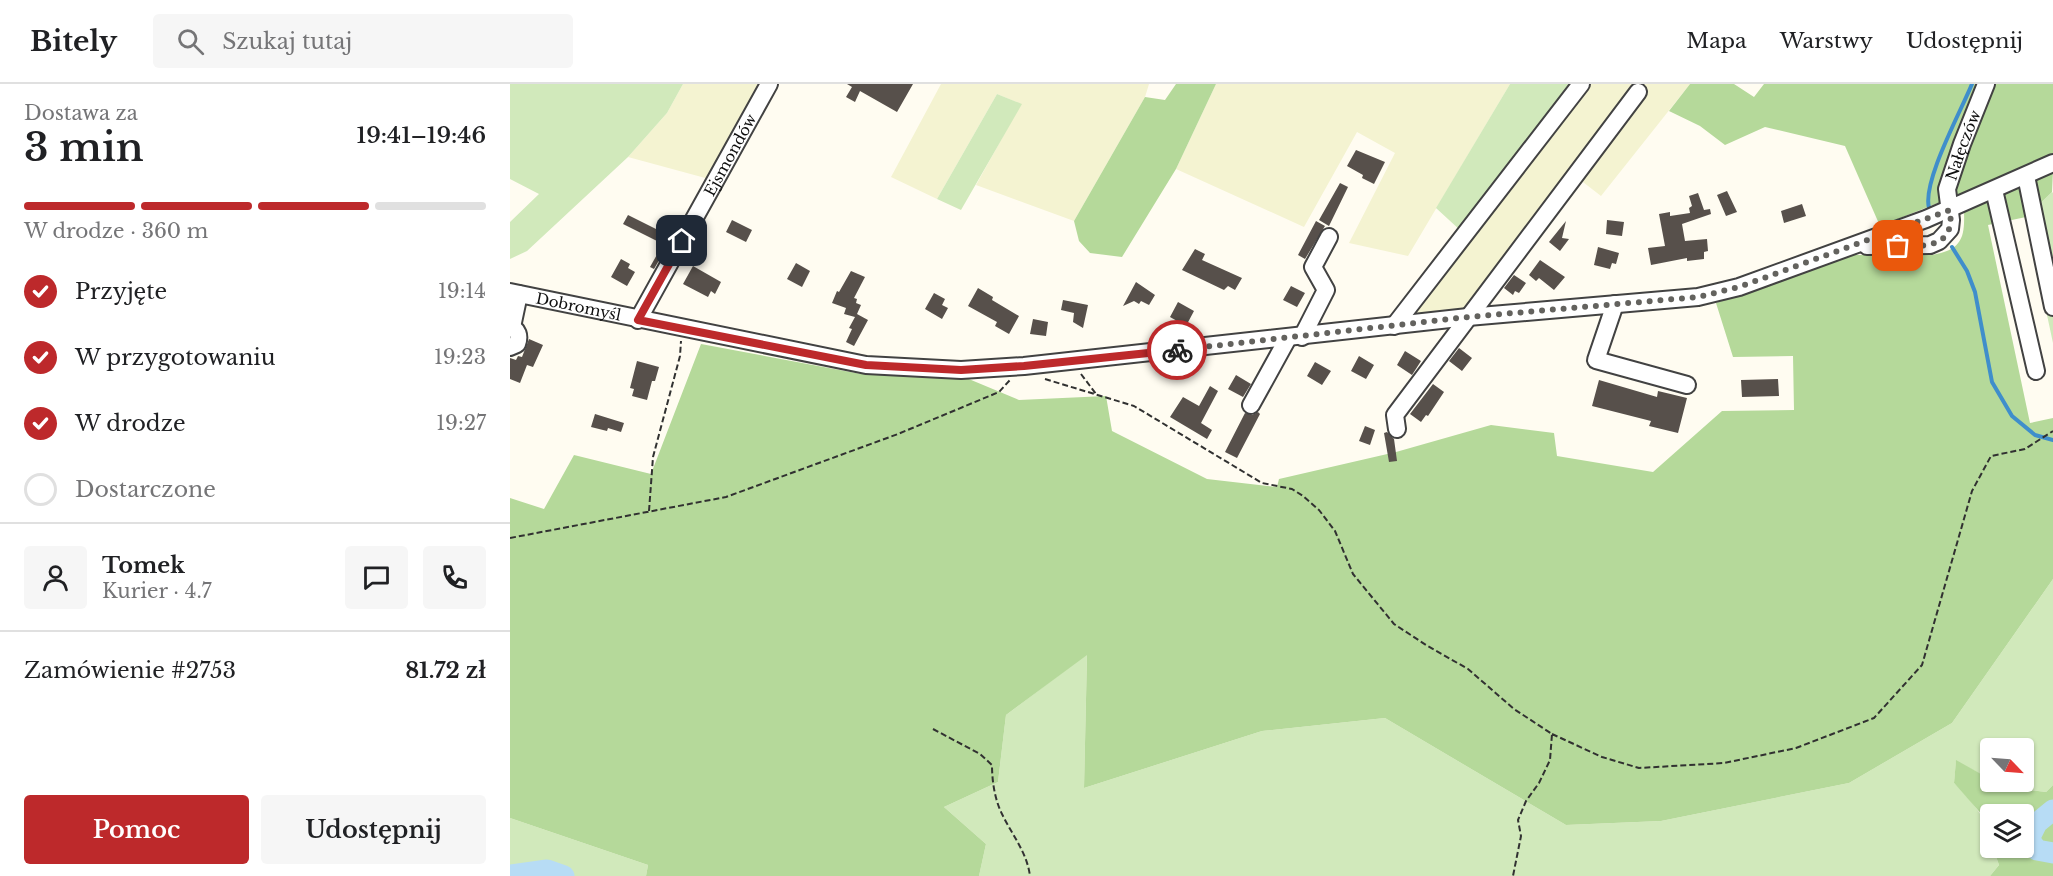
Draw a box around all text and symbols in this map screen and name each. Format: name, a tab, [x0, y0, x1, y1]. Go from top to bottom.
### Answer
search box	[153, 14, 573, 68]
text: Bitely	[30, 24, 117, 59]
icon: search	[174, 25, 207, 58]
text: Szukaj tutaj	[222, 28, 352, 55]
text: Mapa	[1686, 28, 1747, 54]
text: Warstwy	[1780, 28, 1873, 54]
text: Udostępnij	[1906, 28, 2023, 54]
text: Dostawa za	[24, 101, 138, 125]
street label: Nałęczów	[1941, 107, 1984, 183]
street label: Ejsmondów	[699, 110, 760, 199]
text: 19:41–19:46	[357, 122, 486, 149]
text: 3 min	[24, 123, 144, 172]
pin	[656, 215, 707, 266]
text: W drodze · 360 m	[24, 219, 208, 243]
pin	[1872, 220, 1923, 271]
icon: home	[665, 224, 698, 257]
icon: bag	[1881, 229, 1914, 262]
icon: check	[24, 275, 57, 308]
text: Przyjęte	[75, 278, 167, 305]
text: 19:14	[438, 279, 486, 303]
street label: Dobromyśl	[534, 288, 623, 324]
courier	[1147, 320, 1207, 380]
icon: bike	[1161, 334, 1194, 367]
icon: check	[24, 341, 57, 374]
text: W przygotowaniu	[75, 344, 276, 371]
text: 19:23	[434, 345, 486, 369]
icon: check	[24, 407, 57, 440]
text: W drodze	[75, 410, 186, 437]
text: 19:27	[436, 411, 486, 435]
text: Dostarczone	[75, 476, 216, 503]
button: person	[24, 546, 87, 609]
button: chat	[345, 546, 408, 609]
button: phone	[423, 546, 486, 609]
text: Tomek	[102, 552, 185, 579]
text: Kurier · 4.7	[102, 579, 212, 603]
text: Zamówienie #2753	[24, 657, 236, 684]
text: 81.72 zł	[405, 657, 486, 684]
north arrow	[1980, 738, 2034, 792]
map controls	[1980, 738, 2034, 858]
button: Pomoc	[24, 795, 249, 864]
button: Udostępnij	[261, 795, 486, 864]
button: layers	[1980, 804, 2034, 858]

